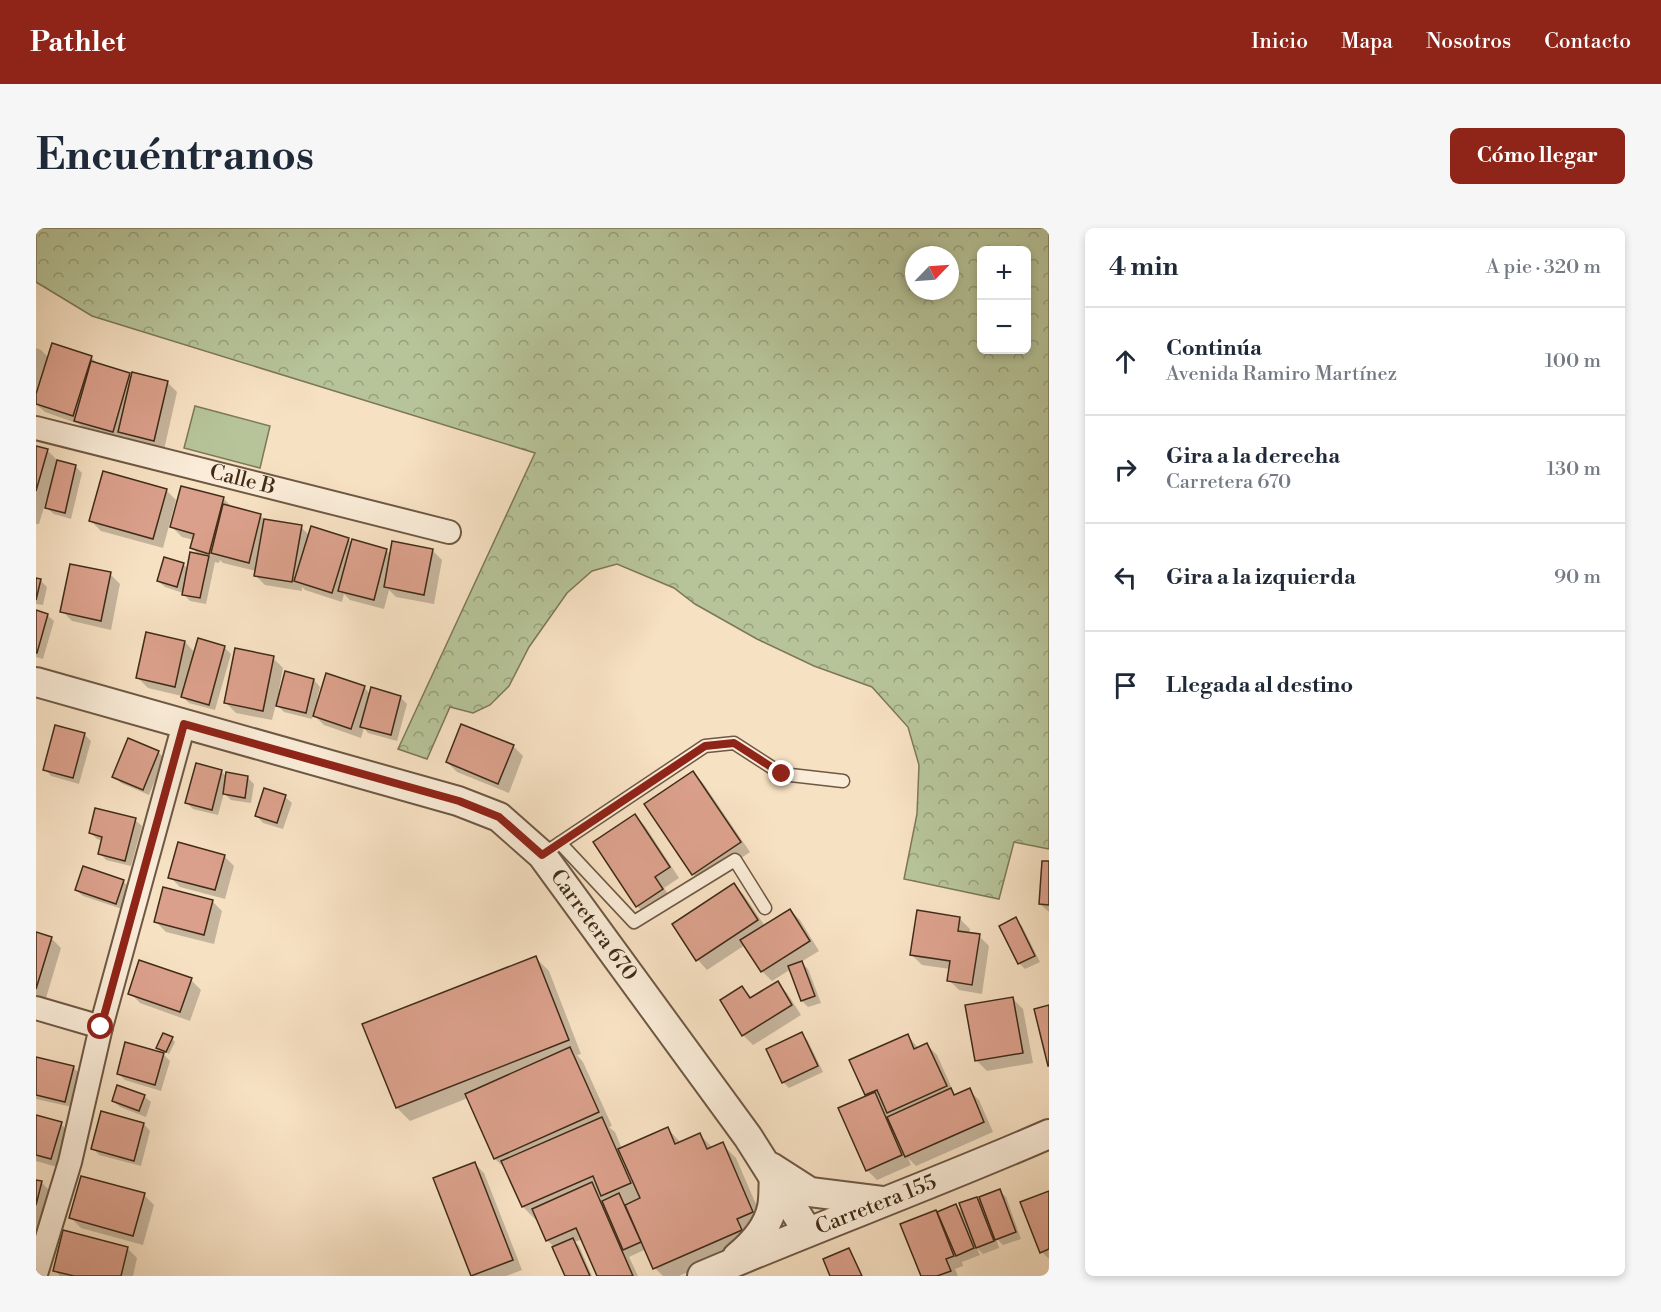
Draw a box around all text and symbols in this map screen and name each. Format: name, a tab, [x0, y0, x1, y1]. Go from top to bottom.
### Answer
text: Pathlet	[30, 25, 126, 60]
text: Inicio	[1251, 29, 1308, 55]
text: Mapa	[1341, 29, 1393, 55]
text: Nosotros	[1426, 29, 1511, 55]
text: Contacto	[1544, 29, 1631, 55]
button: Cómo llegar	[1450, 128, 1625, 184]
text: Encuéntranos	[36, 130, 314, 183]
north arrow	[905, 246, 959, 300]
map controls	[977, 246, 1031, 354]
button: +	[977, 246, 1031, 300]
text: 4 min	[1109, 251, 1179, 283]
text: A pie · 320 m	[1486, 255, 1601, 280]
button: −	[977, 300, 1031, 354]
text: Continúa	[1166, 335, 1262, 362]
icon: ahead	[1109, 345, 1142, 378]
text: 100 m	[1545, 349, 1601, 374]
text: Avenida Ramiro Martínez	[1166, 362, 1397, 387]
text: Gira a la derecha	[1166, 443, 1340, 470]
icon: right	[1109, 453, 1142, 486]
text: 130 m	[1546, 457, 1601, 482]
street label: Calle B	[207, 459, 278, 501]
text: Carretera 670	[1166, 470, 1291, 495]
icon: left	[1109, 561, 1142, 594]
text: Gira a la izquierda	[1166, 564, 1356, 591]
text: 90 m	[1554, 565, 1601, 590]
icon: arrive	[1109, 669, 1142, 702]
text: Llegada al destino	[1166, 672, 1353, 699]
route end	[768, 760, 794, 786]
street label: Carretera 670	[544, 865, 643, 986]
route start	[87, 1013, 113, 1039]
street label: Carretera 155	[812, 1169, 940, 1241]

